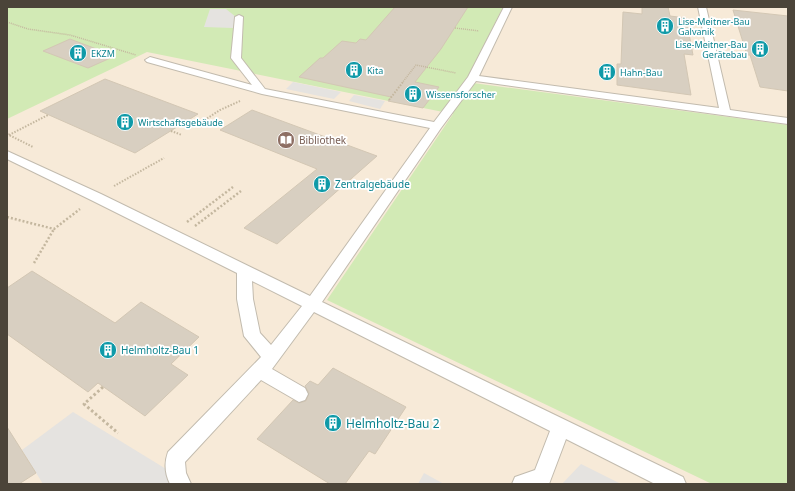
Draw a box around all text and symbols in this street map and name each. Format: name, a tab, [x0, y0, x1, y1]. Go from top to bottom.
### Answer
place label: Lise-Meitner-Bau Galvanik	[678, 15, 750, 38]
building icon: Lise-Meitner-Bau Galvanik	[655, 16, 675, 36]
place label: Lise-Meitner-Bau Gerätebau	[675, 38, 747, 61]
building icon: Lise-Meitner-Bau Gerätebau	[750, 39, 770, 59]
building icon: EKZM	[68, 43, 88, 63]
place label: EKZM	[91, 47, 115, 60]
building icon: Kita	[344, 60, 364, 80]
building icon: Hahn-Bau	[597, 62, 617, 82]
place label: Kita	[367, 64, 383, 77]
place label: Hahn-Bau	[620, 66, 662, 79]
building icon: Wissensforscher	[403, 84, 423, 104]
place label: Wissensforscher	[426, 88, 496, 101]
building icon: Wirtschaftsgebäude	[115, 112, 135, 132]
place label: Wirtschaftsgebäude	[138, 116, 223, 129]
library icon: Bibliothek	[276, 130, 296, 150]
place label: Bibliothek	[299, 133, 347, 147]
building icon: Zentralgebäude	[312, 174, 332, 194]
place label: Zentralgebäude	[335, 177, 410, 191]
building icon: Helmholtz-Bau 1	[98, 340, 118, 360]
place label: Helmholtz-Bau 1	[121, 343, 199, 357]
building icon: Helmholtz-Bau 2	[323, 413, 343, 433]
place label: Helmholtz-Bau 2	[346, 415, 440, 432]

